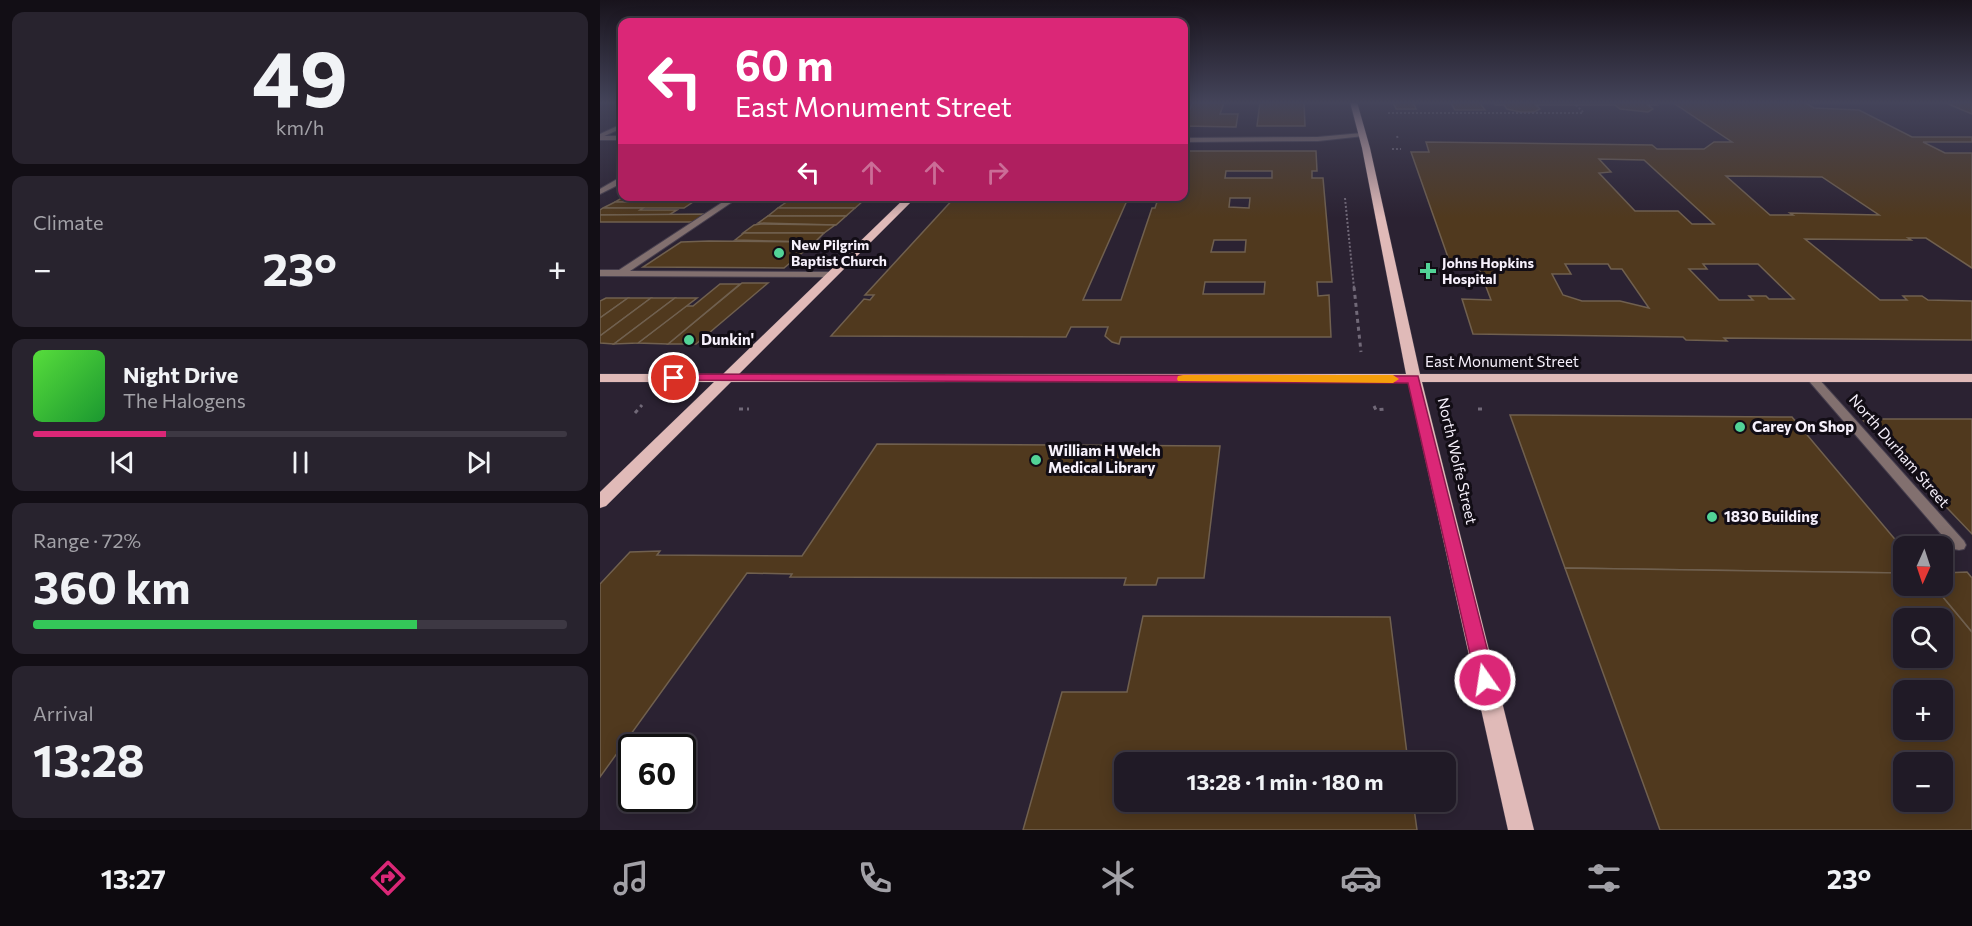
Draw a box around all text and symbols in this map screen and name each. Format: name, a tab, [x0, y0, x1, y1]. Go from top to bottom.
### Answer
text: 49	[252, 28, 348, 123]
text: 60 m	[735, 38, 834, 90]
icon: left	[636, 42, 714, 120]
text: East Monument Street	[735, 90, 1012, 123]
text: km/h	[276, 115, 324, 139]
icon: left	[792, 156, 825, 189]
icon: ahead	[855, 156, 888, 189]
icon: ahead	[918, 156, 951, 189]
icon: right	[981, 156, 1014, 189]
text: Climate	[33, 210, 103, 234]
place label: New Pilgrim Baptist Church	[791, 236, 887, 269]
text: 23°	[263, 240, 337, 295]
marker: New Pilgrim Baptist Church	[772, 246, 786, 260]
text: −	[33, 247, 52, 288]
text: +	[548, 247, 567, 288]
place label: Johns Hopkins Hospital	[1442, 254, 1534, 287]
marker: Johns Hopkins Hospital	[1419, 262, 1437, 280]
place label: Dunkin'	[701, 330, 754, 348]
marker: Dunkin'	[682, 333, 696, 347]
pin	[648, 352, 699, 403]
street label: East Monument Street	[1425, 352, 1579, 370]
text: Night Drive	[123, 361, 238, 388]
icon: arrive	[657, 361, 690, 394]
text: The Halogens	[123, 388, 246, 412]
street label: North Durham Street	[1846, 390, 1954, 511]
street label: North Wolfe Street	[1435, 396, 1481, 526]
place label: Carey On Shop	[1752, 417, 1854, 435]
marker: Carey On Shop	[1733, 420, 1747, 434]
place label: William H Welch Medical Library	[1048, 441, 1161, 476]
icon: previous	[106, 446, 139, 479]
icon: pause	[284, 446, 317, 479]
icon: next	[462, 446, 495, 479]
marker: William H Welch Medical Library	[1029, 453, 1043, 467]
place label: 1830 Building	[1724, 507, 1818, 525]
marker: 1830 Building	[1705, 510, 1719, 524]
text: Range · 72%	[33, 528, 141, 552]
north arrow	[1893, 536, 1953, 596]
map controls	[1893, 536, 1953, 812]
text: 360 km	[33, 558, 191, 613]
button: search	[1893, 608, 1953, 668]
position arrow	[1453, 648, 1517, 712]
button: +	[1893, 680, 1953, 740]
text: Arrival	[33, 701, 94, 725]
text: 13:28	[33, 731, 145, 786]
speed limit sign: 60	[618, 734, 696, 812]
button: −	[1893, 752, 1953, 812]
text: 13:28 · 1 min · 180 m	[1187, 768, 1383, 795]
icon: directions	[367, 857, 409, 899]
icon: music	[610, 857, 652, 899]
icon: phone	[854, 857, 896, 899]
icon: climate	[1097, 857, 1139, 899]
icon: car	[1340, 857, 1382, 899]
icon: filters	[1583, 857, 1625, 899]
text: 13:27	[101, 862, 166, 895]
text: 23°	[1827, 862, 1871, 895]

